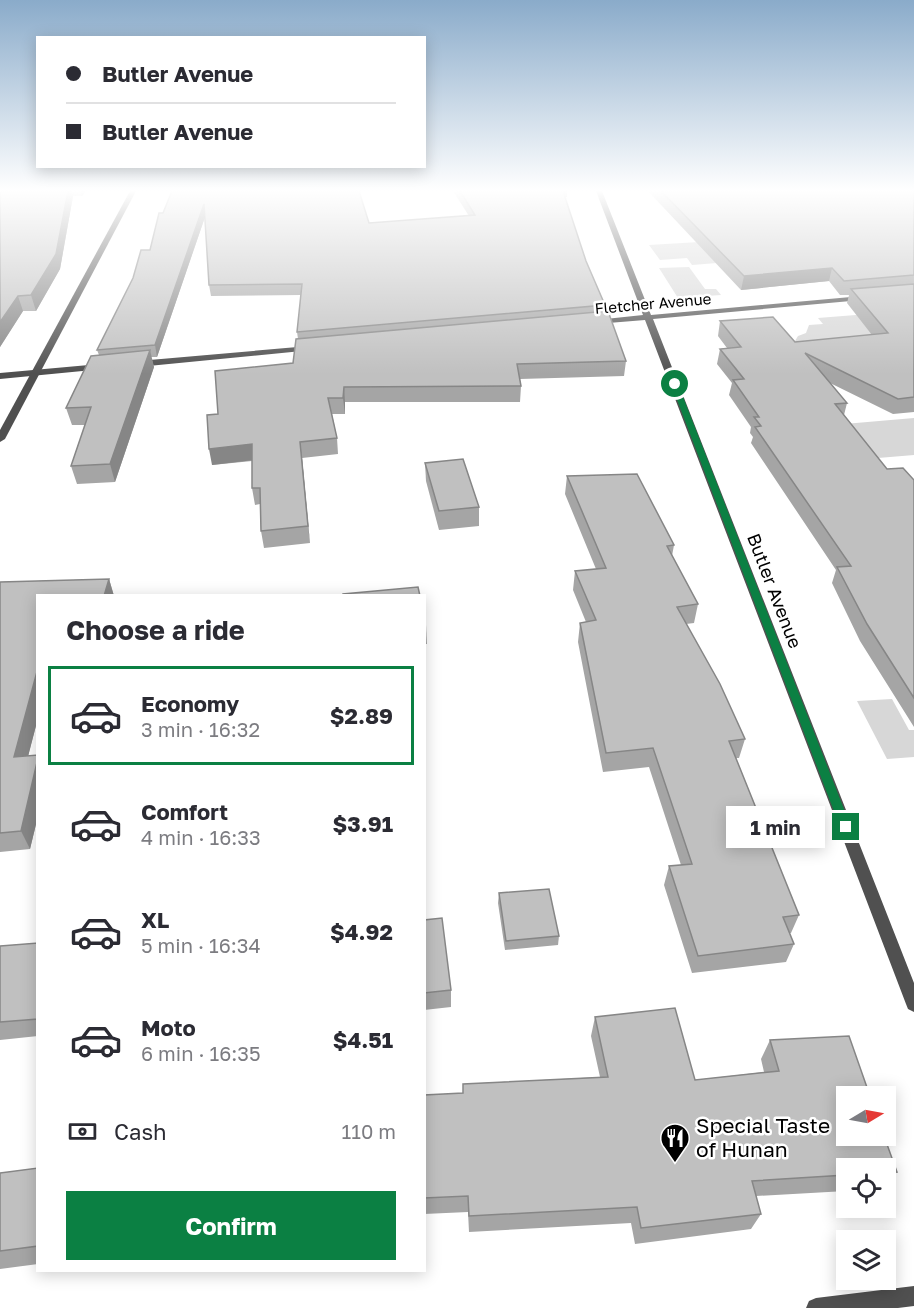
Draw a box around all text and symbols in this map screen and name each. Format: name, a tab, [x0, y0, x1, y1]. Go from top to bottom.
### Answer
text: Butler Avenue	[102, 60, 253, 87]
text: Butler Avenue	[102, 118, 253, 145]
street label: Fletcher Avenue	[594, 289, 712, 317]
route start	[661, 370, 688, 397]
street label: Butler Avenue	[743, 530, 807, 651]
text: Choose a ride	[66, 614, 245, 646]
icon: car	[69, 689, 123, 743]
text: Economy	[141, 690, 239, 717]
text: $2.89	[330, 702, 393, 729]
text: 3 min · 16:32	[141, 717, 260, 741]
icon: car	[69, 797, 123, 851]
text: Comfort	[141, 798, 228, 825]
callout: 1 min	[726, 806, 825, 848]
text: $3.91	[332, 810, 393, 837]
route end	[832, 813, 859, 840]
text: 1 min	[750, 815, 801, 839]
text: 4 min · 16:33	[141, 825, 261, 849]
icon: car	[69, 905, 123, 959]
text: XL	[141, 906, 169, 933]
text: $4.92	[330, 918, 393, 945]
text: 5 min · 16:34	[141, 933, 261, 957]
icon: car	[69, 1013, 123, 1067]
text: Moto	[141, 1014, 196, 1041]
text: $4.51	[333, 1026, 393, 1053]
text: 6 min · 16:35	[141, 1041, 261, 1065]
north arrow	[836, 1086, 896, 1146]
map controls	[836, 1086, 896, 1290]
place label: Special Taste of Hunan	[696, 1112, 830, 1162]
icon: cash	[66, 1115, 99, 1148]
text: Cash	[114, 1118, 167, 1145]
text: 110 m	[342, 1119, 396, 1143]
restaurant icon: Special Taste of Hunan	[659, 1122, 691, 1164]
button: locate	[836, 1158, 896, 1218]
button: Confirm	[66, 1191, 396, 1260]
button: layers	[836, 1230, 896, 1290]

